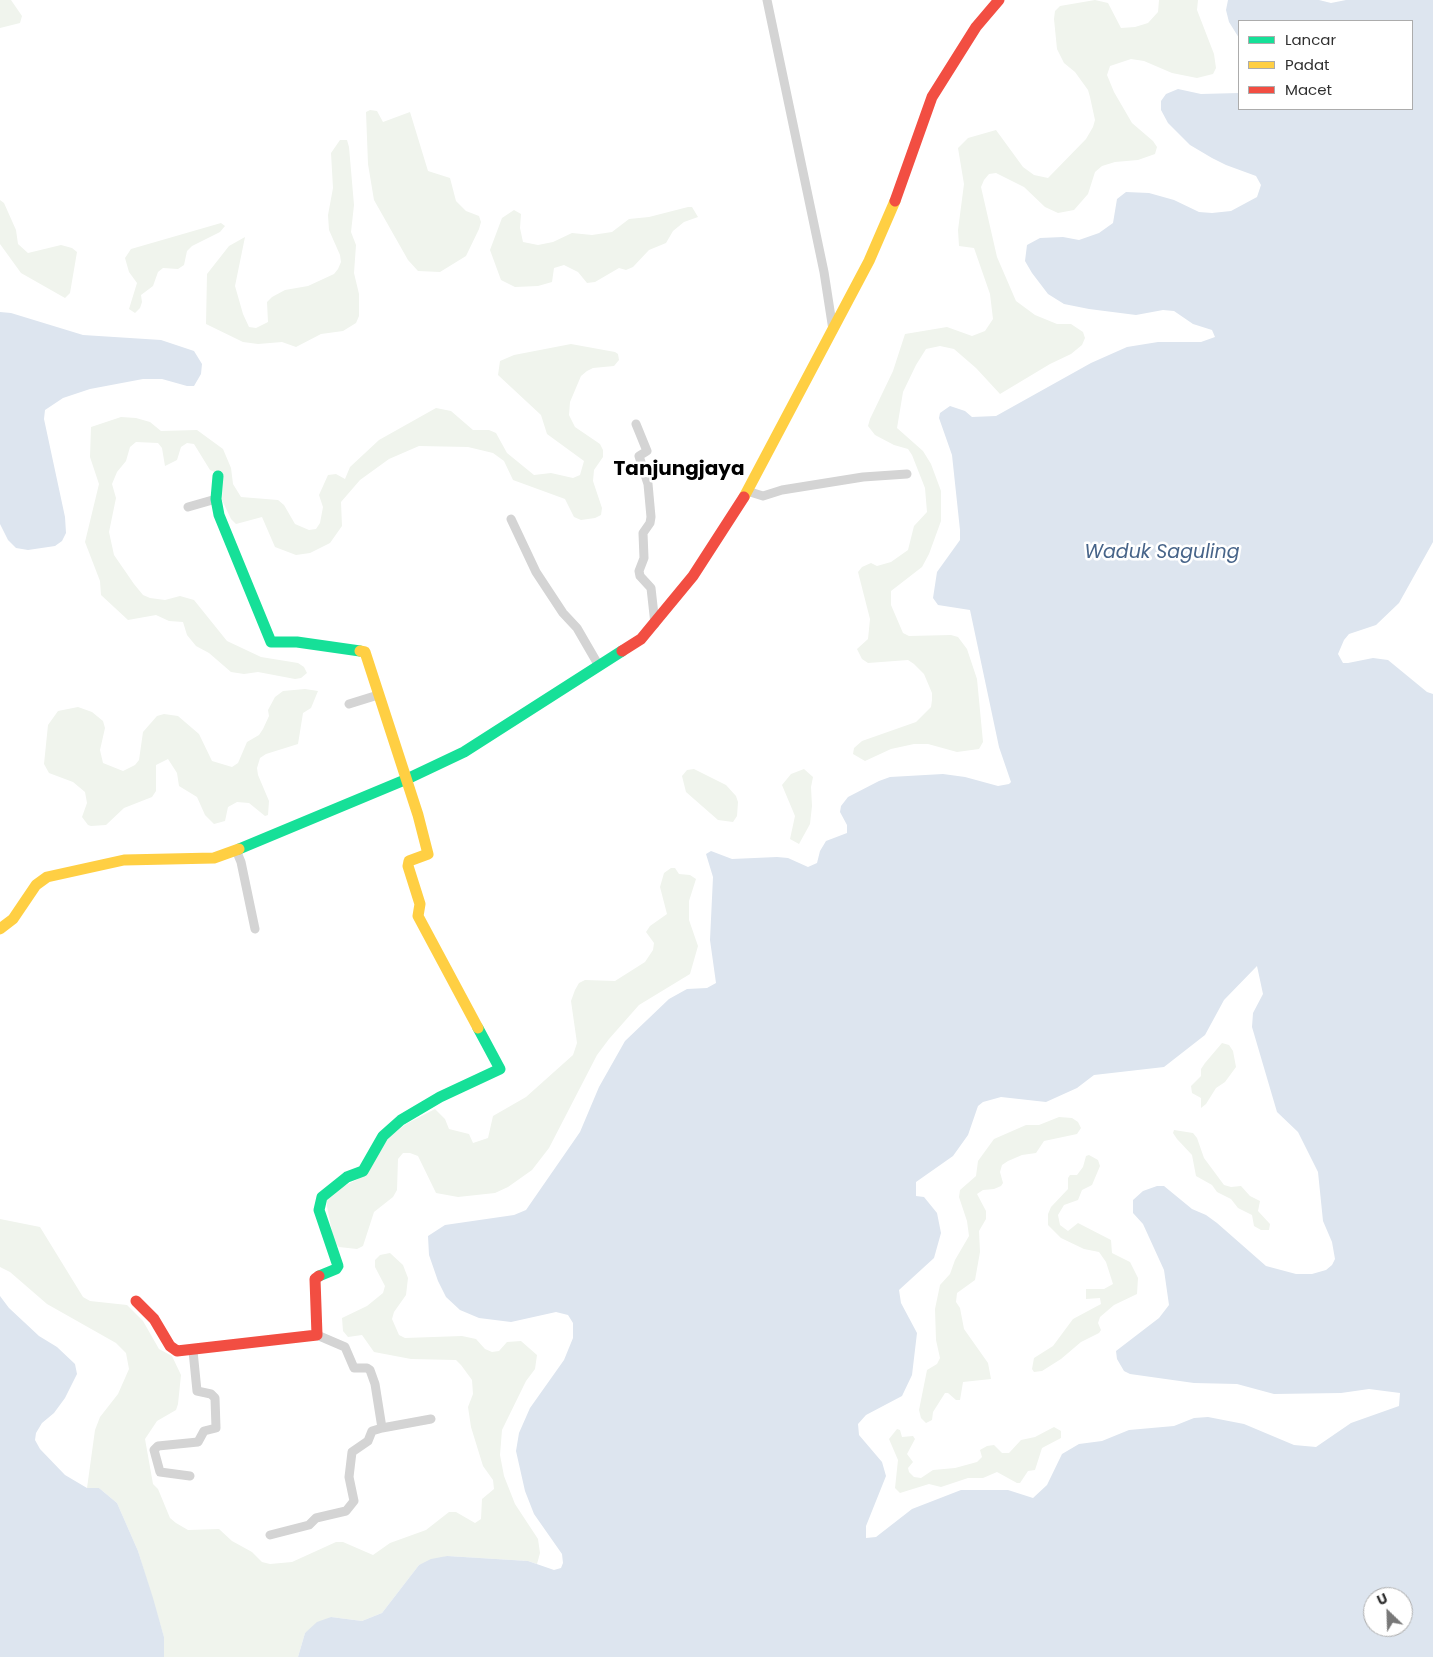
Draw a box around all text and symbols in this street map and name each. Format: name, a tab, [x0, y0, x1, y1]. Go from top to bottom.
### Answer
legend	[1238, 20, 1413, 110]
text: Lancar	[1285, 29, 1336, 50]
text: Padat	[1285, 54, 1330, 75]
text: Macet	[1285, 79, 1332, 100]
district label: Tanjungjaya	[614, 458, 744, 482]
water label: Waduk Saguling	[1084, 542, 1240, 564]
north arrow	[1363, 1587, 1413, 1637]
text: U	[1374, 1588, 1391, 1610]

